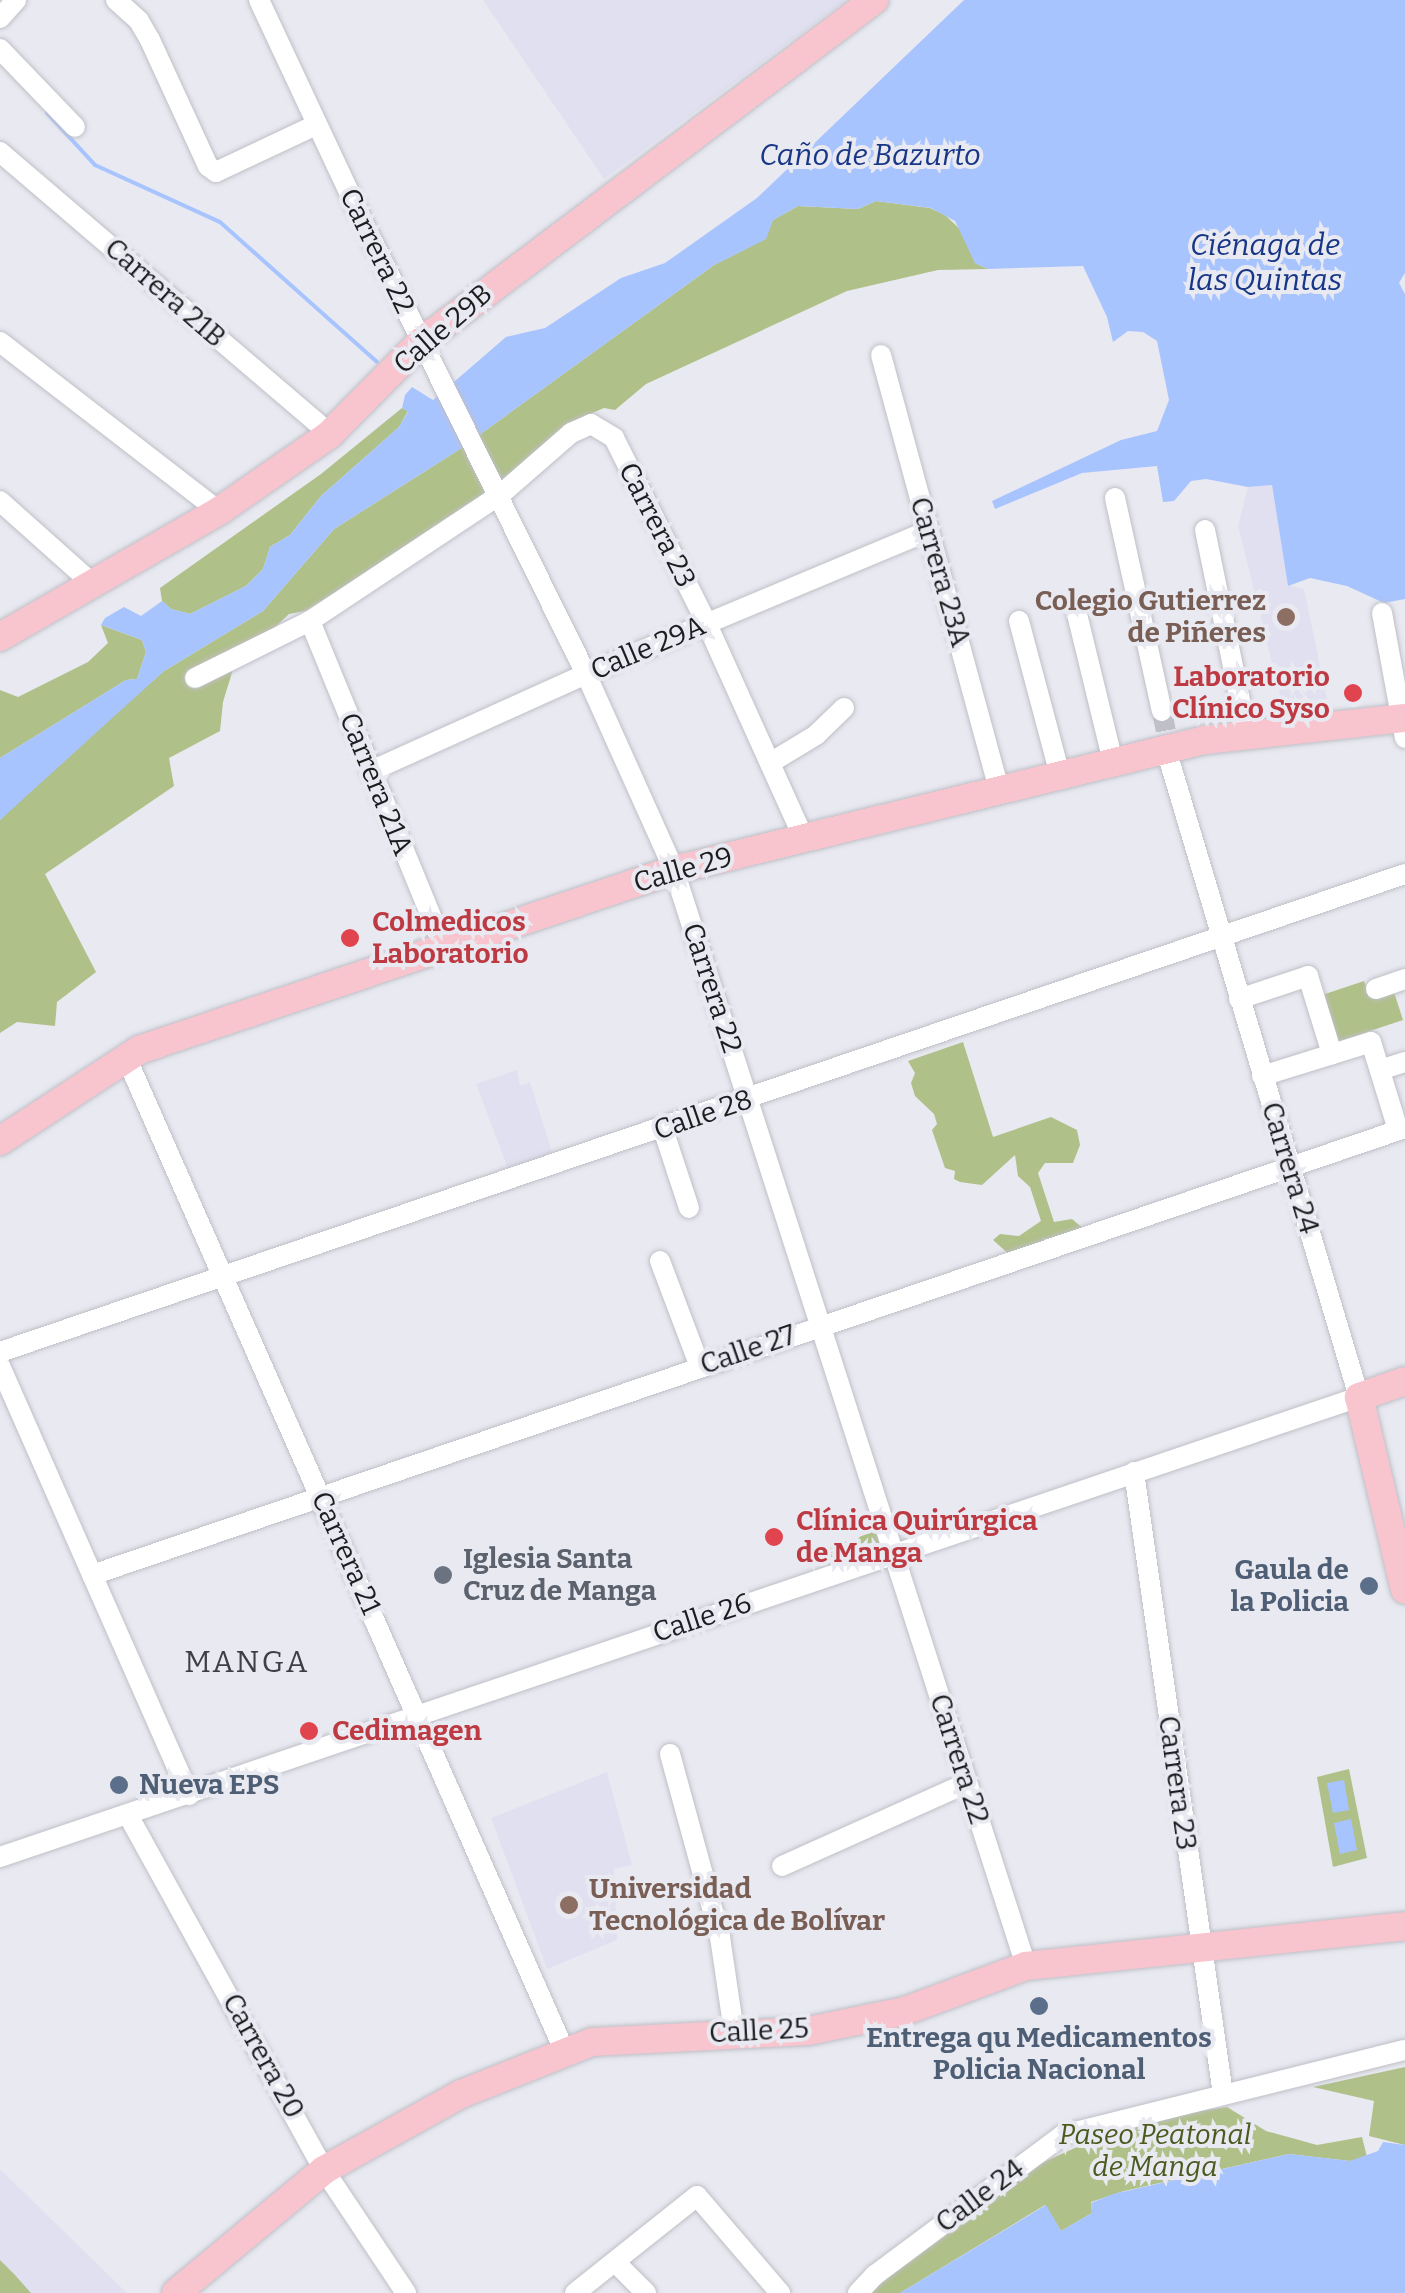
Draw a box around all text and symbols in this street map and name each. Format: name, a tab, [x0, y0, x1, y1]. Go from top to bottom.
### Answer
water label: Caño de Bazurto	[759, 137, 981, 173]
street label: Carrera 22	[332, 183, 422, 319]
water label: Ciénaga de las Quintas	[1188, 227, 1342, 298]
street label: Carrera 21B	[98, 231, 232, 355]
street label: Calle 29B	[387, 277, 499, 381]
street label: Carrera 23	[611, 457, 703, 593]
street label: Carrera 23A	[903, 493, 977, 651]
place label: Colegio Gutierrez de Piñeres	[1035, 584, 1266, 650]
marker: Colegio Gutierrez de Piñeres	[1275, 606, 1297, 628]
street label: Calle 29A	[586, 609, 710, 687]
place label: Laboratorio Clínico Syso	[1172, 660, 1330, 726]
marker: Laboratorio Clínico Syso	[1340, 680, 1366, 706]
street label: Carrera 21A	[332, 708, 420, 860]
street label: Calle 29	[630, 840, 736, 900]
place label: Colmedicos Laboratorio	[372, 905, 529, 971]
street label: Carrera 22	[675, 919, 749, 1057]
marker: Colmedicos Laboratorio	[337, 925, 363, 951]
street label: Calle 28	[649, 1083, 757, 1147]
street label: Carrera 24	[1254, 1098, 1326, 1238]
street label: Calle 27	[696, 1318, 800, 1382]
street label: Carrera 21	[304, 1486, 388, 1620]
place label: Clínica Quirúrgica de Manga	[796, 1504, 1038, 1570]
marker: Clínica Quirúrgica de Manga	[761, 1524, 787, 1550]
place label: Iglesia Santa Cruz de Manga	[463, 1542, 656, 1608]
place label: Gaula de la Policia	[1231, 1553, 1349, 1619]
marker: Iglesia Santa Cruz de Manga	[432, 1564, 454, 1586]
marker: Gaula de la Policia	[1358, 1575, 1380, 1597]
street label: Calle 26	[649, 1586, 755, 1650]
district label: MANGA	[184, 1644, 310, 1680]
street label: Carrera 22	[922, 1690, 996, 1828]
place label: Cedimagen	[332, 1714, 482, 1748]
street label: Carrera 23	[1151, 1714, 1203, 1852]
marker: Cedimagen	[296, 1718, 322, 1744]
place label: Nueva EPS	[139, 1768, 280, 1802]
marker: Nueva EPS	[108, 1774, 130, 1796]
place label: Universidad Tecnológica de Bolívar	[589, 1872, 885, 1938]
marker: Universidad Tecnológica de Bolívar	[558, 1894, 580, 1916]
street label: Carrera 20	[215, 1988, 311, 2124]
marker: Entrega qu Medicamentos Policia Nacional	[1028, 1995, 1050, 2017]
street label: Calle 25	[708, 2012, 810, 2050]
place label: Entrega qu Medicamentos Policia Nacional	[866, 2021, 1212, 2087]
park label: Paseo Peatonal de Manga	[1059, 2118, 1251, 2184]
street label: Calle 24	[929, 2152, 1031, 2240]

